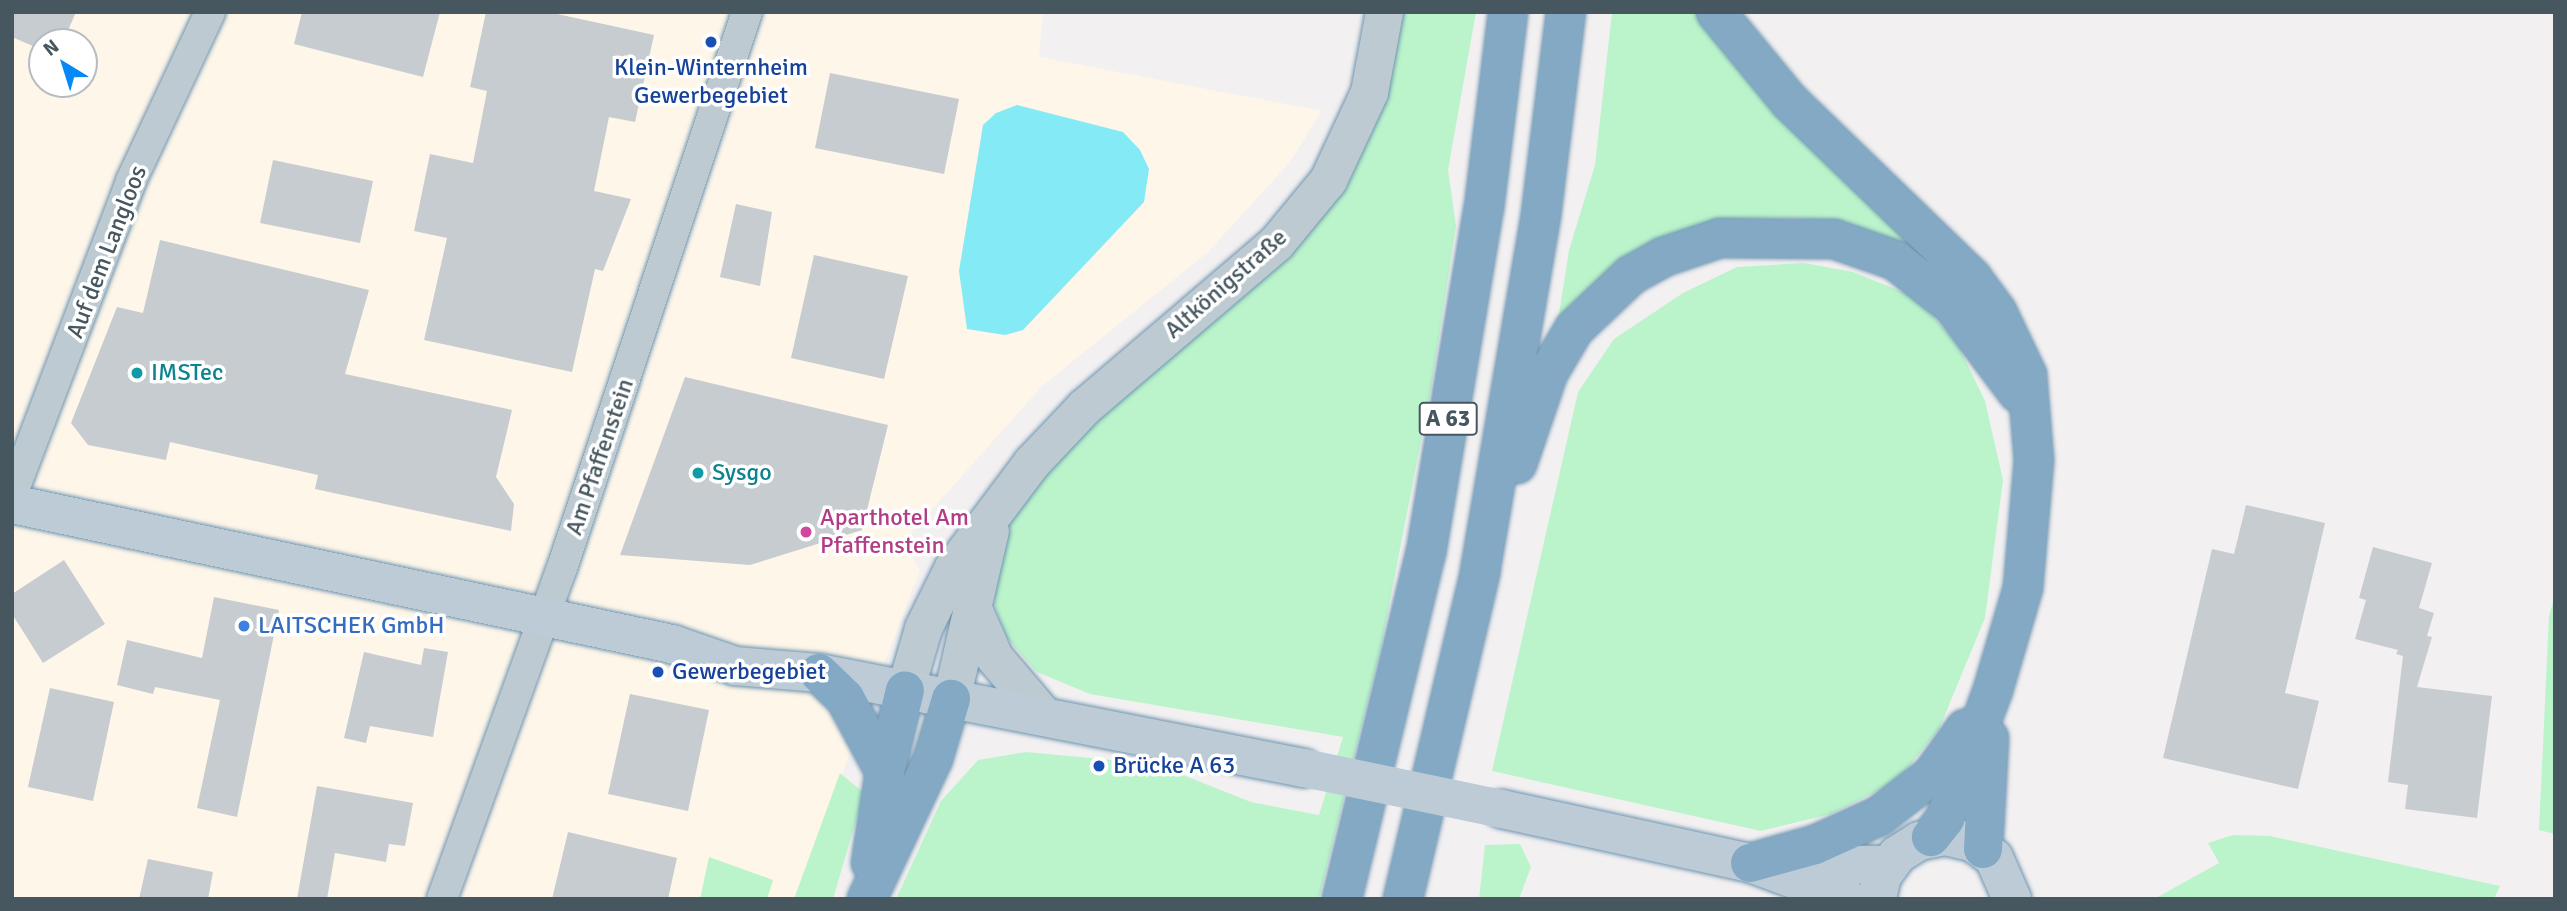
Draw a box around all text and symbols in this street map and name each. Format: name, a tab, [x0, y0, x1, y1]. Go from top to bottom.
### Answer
north arrow	[28, 28, 98, 98]
marker: Klein-Winternheim Gewerbegebiet	[703, 34, 719, 50]
text: N	[39, 35, 64, 62]
place label: Klein-Winternheim Gewerbegebiet	[614, 54, 808, 110]
street label: Auf dem Langloos	[61, 162, 153, 342]
street label: Altkönigstraße	[1159, 223, 1293, 345]
place label: IMSTec	[151, 359, 223, 387]
marker: IMSTec	[129, 365, 145, 381]
street label: Am Pfaffenstein	[560, 375, 640, 539]
road number: A 63	[1418, 400, 1478, 438]
place label: Sysgo	[712, 459, 772, 487]
marker: Sysgo	[690, 465, 706, 481]
place label: Aparthotel Am Pfaffenstein	[820, 504, 969, 560]
marker: Aparthotel Am Pfaffenstein	[798, 524, 814, 540]
place label: LAITSCHEK GmbH	[258, 612, 444, 640]
marker: LAITSCHEK GmbH	[236, 618, 252, 634]
place label: Gewerbegebiet	[672, 658, 826, 686]
marker: Gewerbegebiet	[650, 664, 666, 680]
place label: Brücke A 63	[1113, 752, 1235, 780]
marker: Brücke A 63	[1091, 758, 1107, 774]

